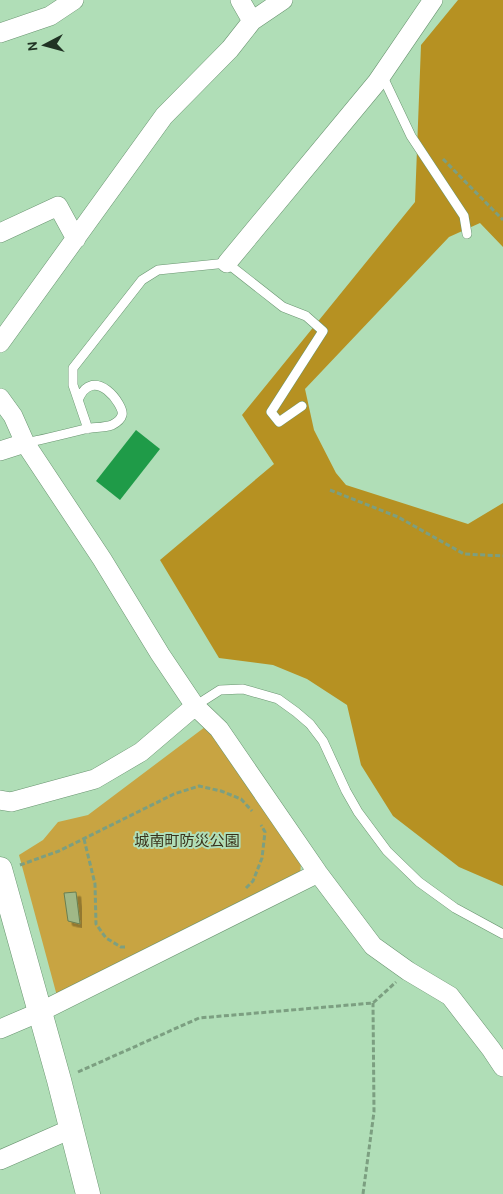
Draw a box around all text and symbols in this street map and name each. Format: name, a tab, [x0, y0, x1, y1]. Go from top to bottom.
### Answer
north arrow	[20, 20, 70, 70]
text: N	[24, 40, 42, 52]
park label: 城南町防災公園	[134, 832, 240, 850]

